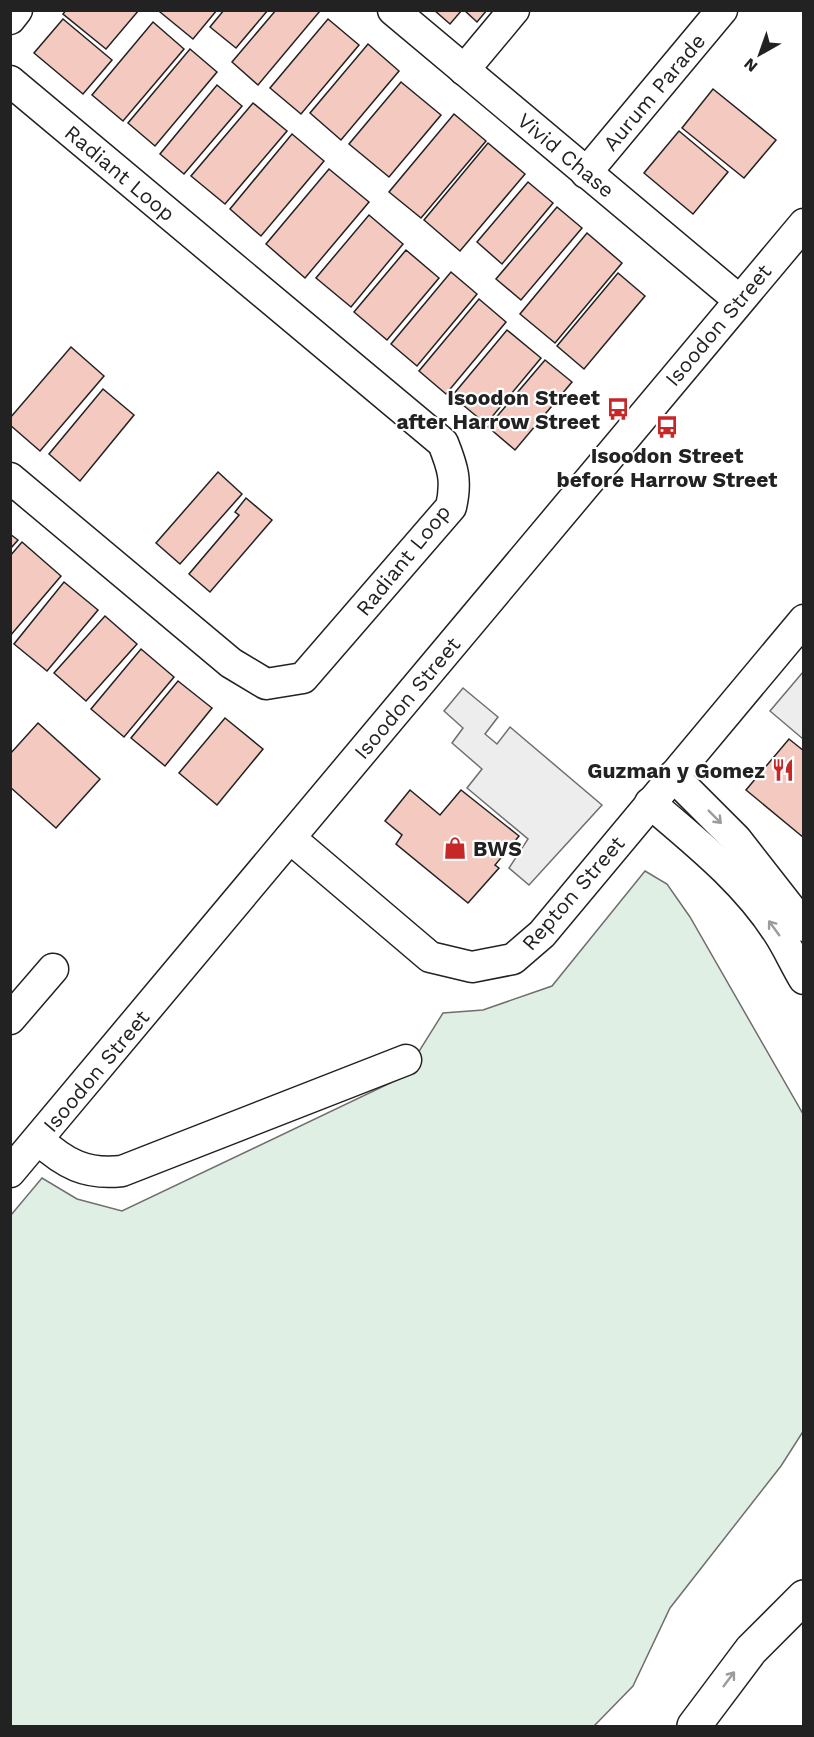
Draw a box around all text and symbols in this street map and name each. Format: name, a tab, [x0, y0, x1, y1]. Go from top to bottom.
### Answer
north arrow	[730, 24, 790, 84]
street label: Aurum Parade	[598, 28, 710, 156]
text: N	[740, 54, 761, 76]
street label: Vivid Chase	[513, 107, 619, 203]
street label: Radiant Loop	[60, 120, 180, 226]
street label: Isoodon Street	[660, 259, 776, 391]
place label: Isoodon Street after Harrow Street	[396, 385, 600, 434]
bus stop icon: Isoodon Street after Harrow Street	[605, 396, 631, 422]
bus stop icon: Isoodon Street before Harrow Street	[654, 414, 680, 440]
place label: Isoodon Street before Harrow Street	[557, 443, 777, 492]
street label: Radiant Loop	[351, 499, 455, 621]
street label: Isoodon Street	[349, 632, 465, 764]
restaurant icon: Guzman y Gomez	[770, 757, 796, 783]
place label: Guzman y Gomez	[587, 758, 765, 783]
one-way arrow	[707, 810, 722, 825]
street label: Repton Street	[516, 831, 630, 955]
shop icon: BWS	[442, 835, 468, 861]
place label: BWS	[473, 836, 522, 861]
one-way arrow	[768, 921, 780, 937]
street label: Isoodon Street	[38, 1005, 154, 1137]
one-way arrow	[722, 1672, 735, 1688]

